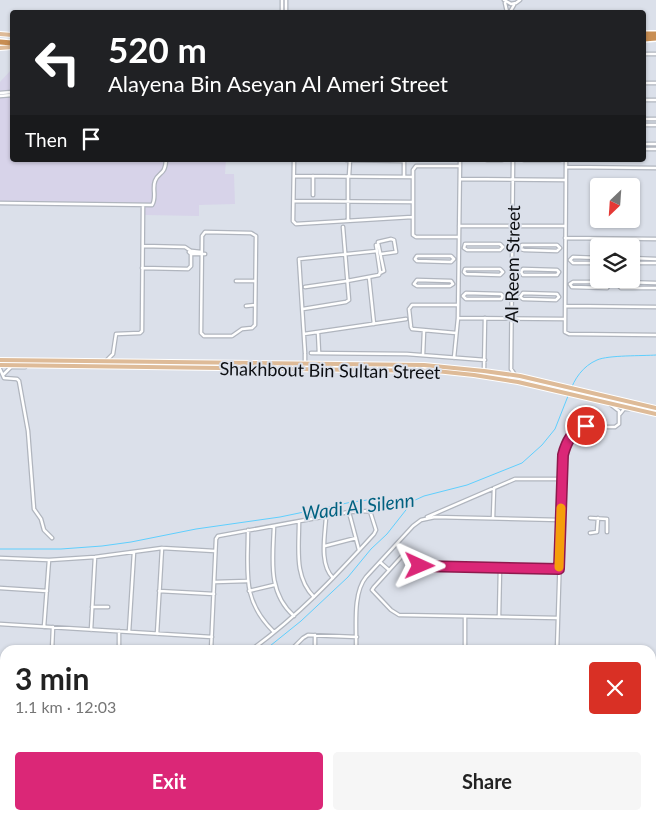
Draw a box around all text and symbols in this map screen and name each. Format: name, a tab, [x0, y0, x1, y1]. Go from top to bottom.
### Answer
text: 520 m	[108, 28, 207, 70]
icon: left	[25, 30, 90, 95]
text: Alayena Bin Aseyan Al Ameri Street	[108, 70, 448, 97]
icon: arrive	[77, 125, 105, 153]
text: Then	[25, 128, 67, 151]
north arrow	[590, 178, 640, 228]
map controls	[590, 178, 640, 288]
street label: Al Reem Street	[500, 205, 524, 323]
button: layers	[590, 238, 640, 288]
street label: Shakhbout Bin Sultan Street	[219, 357, 441, 383]
pin	[565, 405, 607, 447]
icon: arrive	[572, 412, 600, 440]
water label: Wadi Al Silenn	[300, 488, 416, 524]
position arrow	[393, 539, 445, 591]
text: 3 min	[15, 660, 89, 696]
button: close	[589, 662, 641, 714]
text: 1.1 km · 12:03	[15, 697, 116, 716]
button: Exit	[15, 752, 323, 810]
button: Share	[333, 752, 641, 810]

